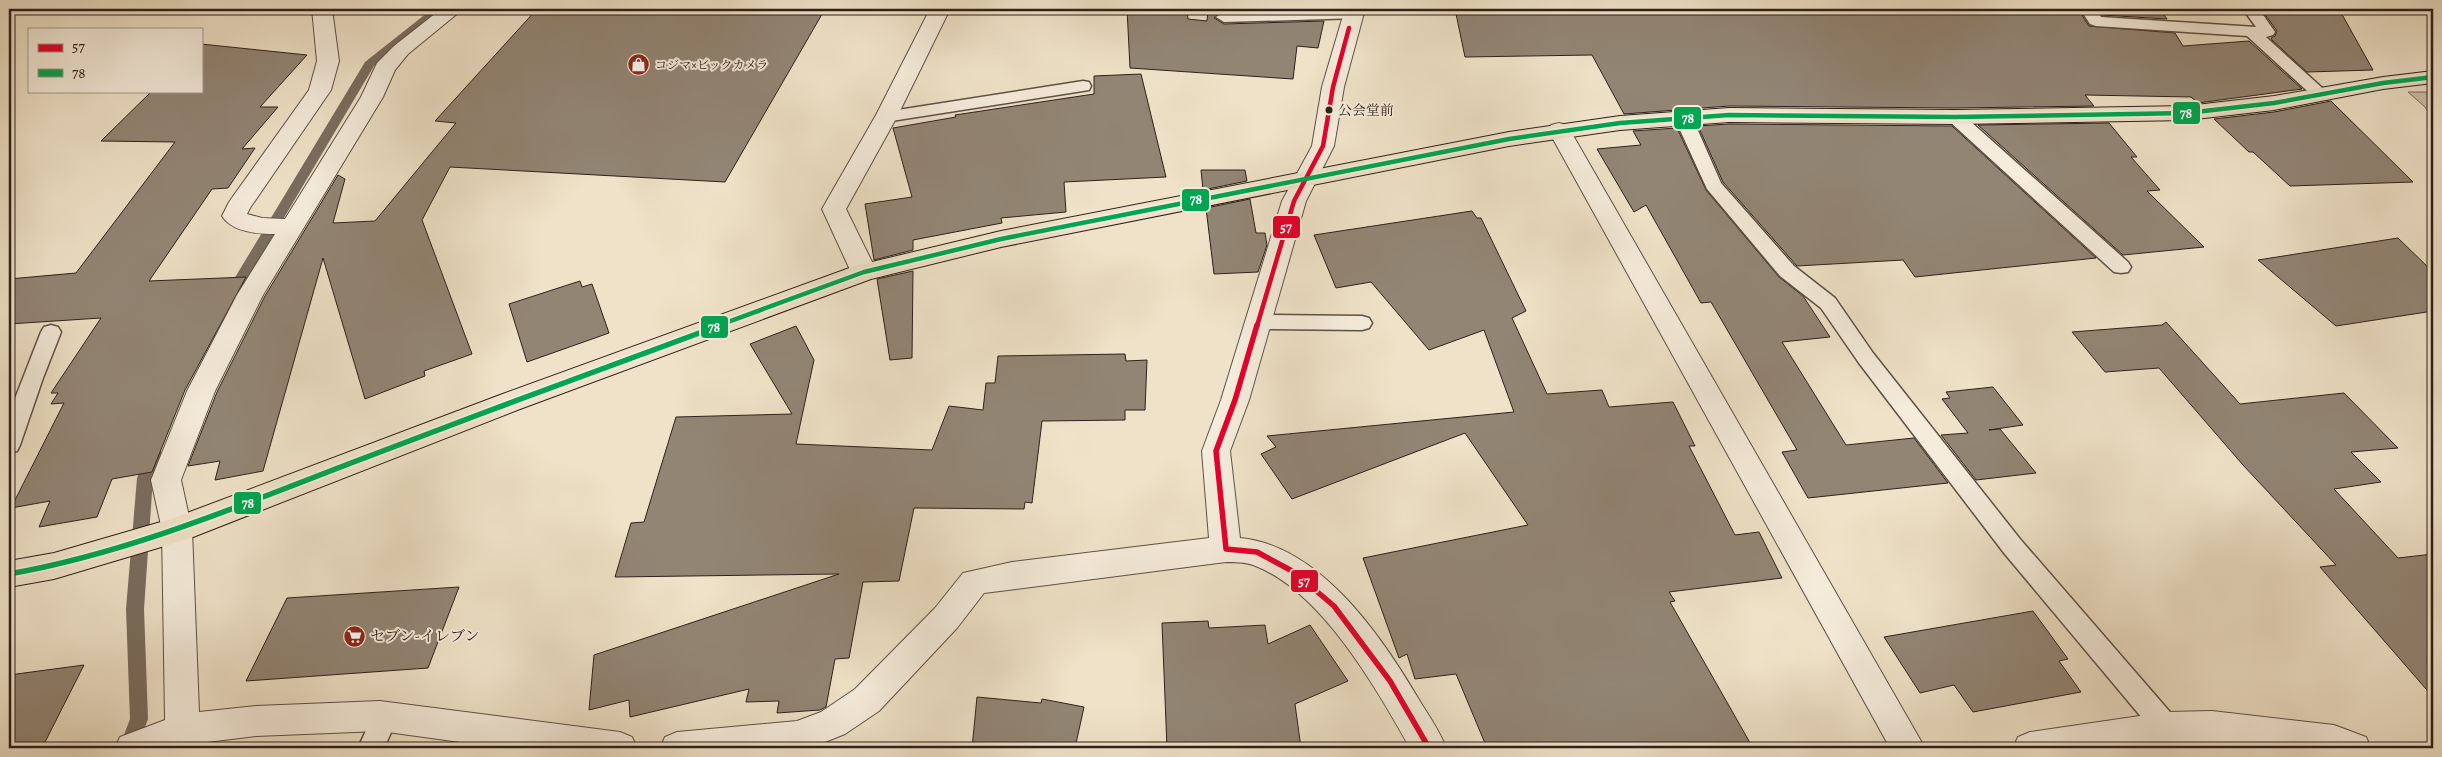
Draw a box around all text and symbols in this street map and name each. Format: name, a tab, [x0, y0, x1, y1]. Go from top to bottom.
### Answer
legend	[28, 28, 202, 92]
text: 57	[72, 37, 85, 57]
shop icon: コジマ×ビックカメラ	[627, 53, 651, 77]
place label: コジマ×ビックカメラ	[655, 57, 769, 73]
text: 78	[72, 63, 86, 83]
place label: 公会堂前	[1338, 101, 1394, 120]
line badge: 78	[2172, 101, 2201, 125]
text: 78	[2180, 104, 2193, 123]
marker: 公会堂前	[1324, 105, 1334, 115]
line badge: 78	[1673, 106, 1702, 130]
text: 78	[1682, 109, 1695, 128]
line badge: 78	[1181, 188, 1210, 212]
text: 78	[1190, 190, 1203, 209]
line badge: 57	[1272, 215, 1301, 239]
text: 57	[1280, 218, 1292, 237]
line badge: 78	[700, 315, 729, 339]
text: 78	[708, 318, 721, 337]
line badge: 78	[233, 491, 262, 515]
text: 78	[242, 494, 255, 513]
line badge: 57	[1290, 569, 1319, 593]
text: 57	[1298, 572, 1310, 591]
supermarket icon: セブン-イレブン	[342, 624, 366, 648]
place label: セブン-イレブン	[370, 626, 480, 646]

